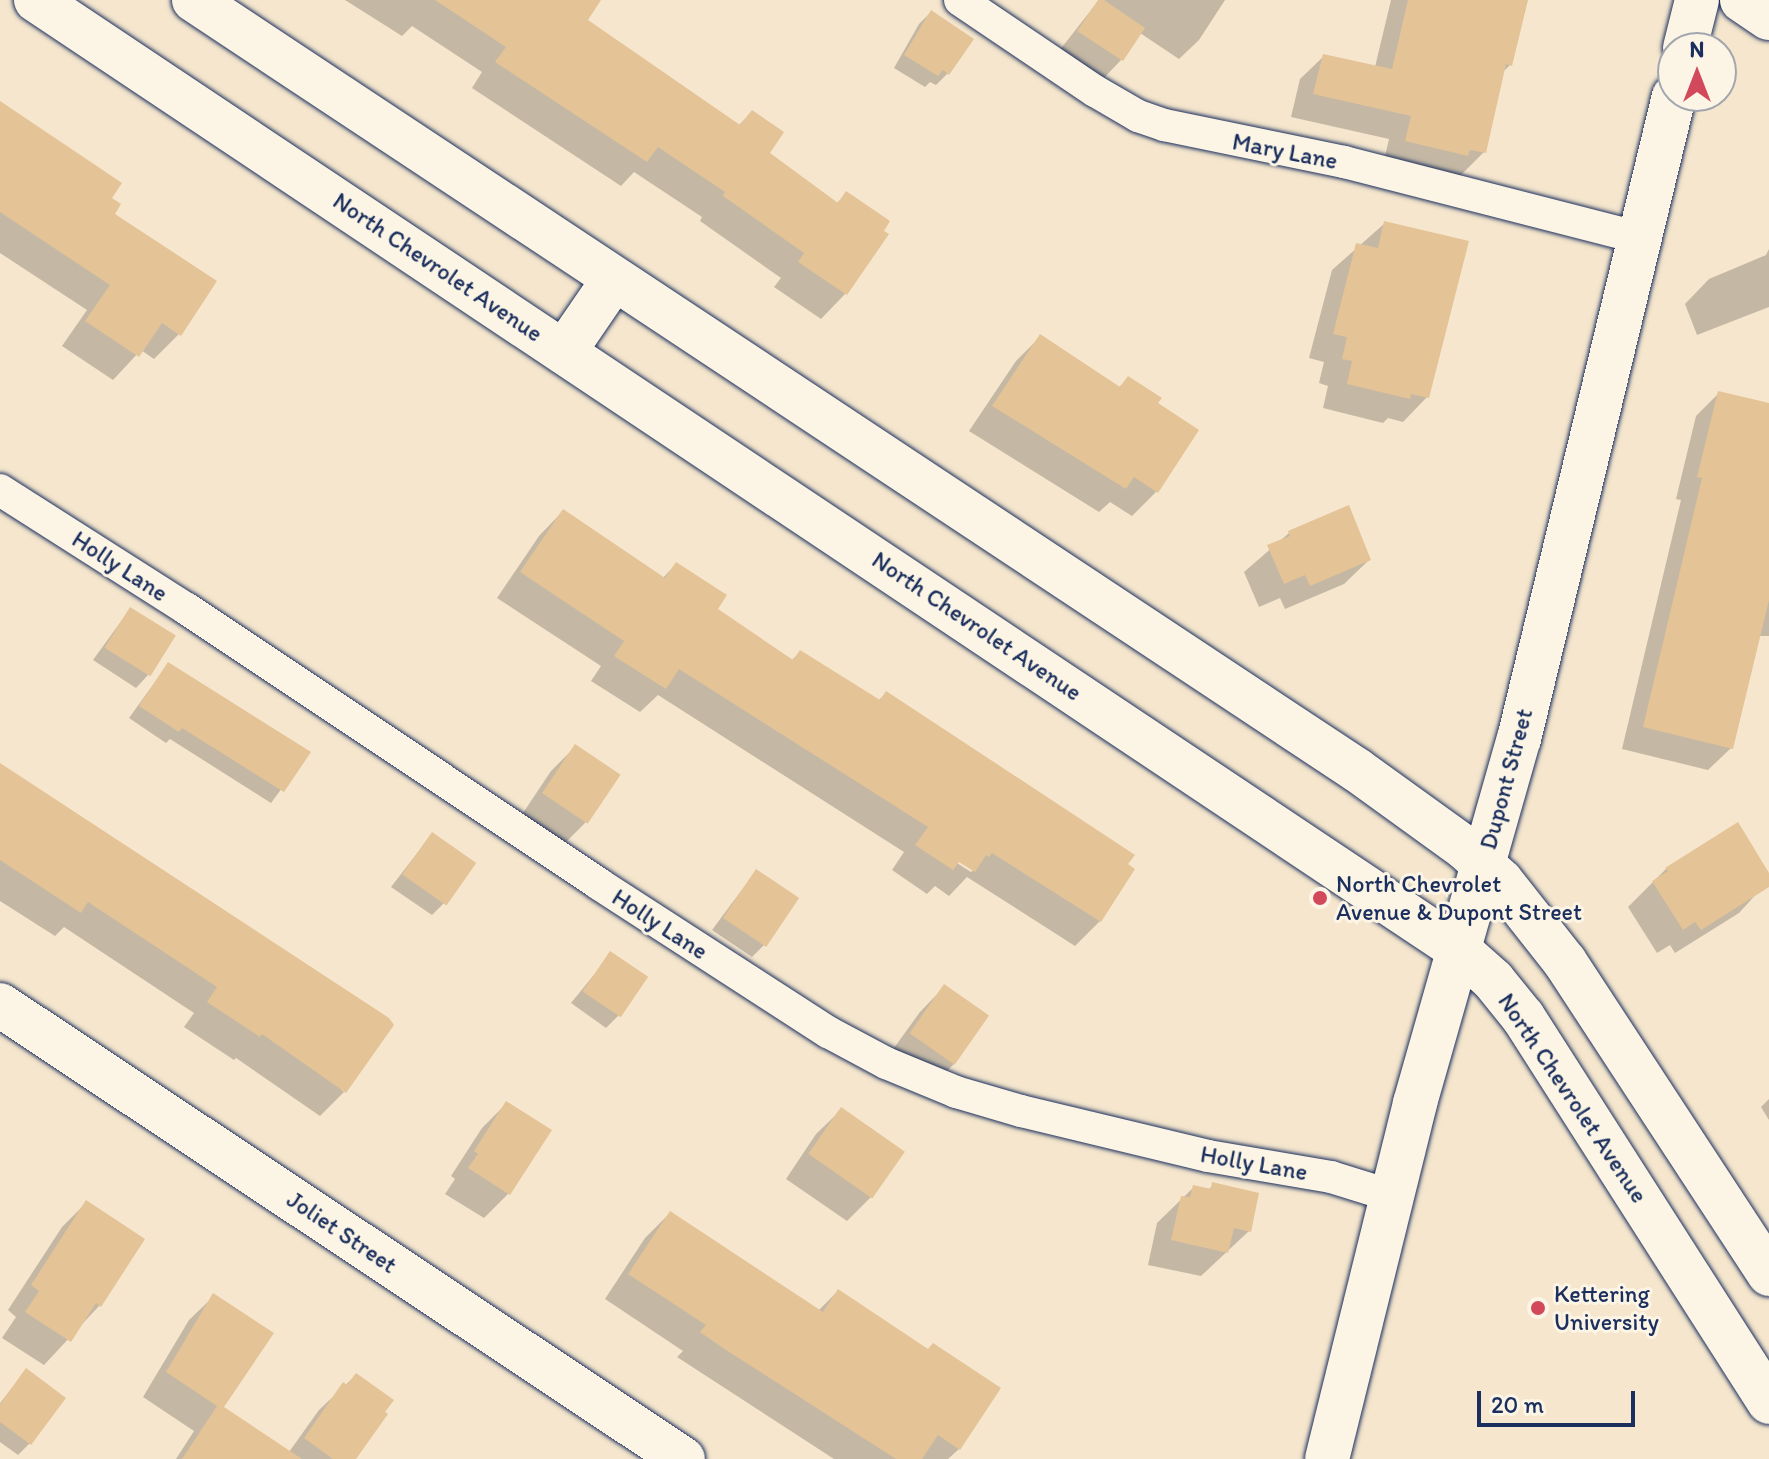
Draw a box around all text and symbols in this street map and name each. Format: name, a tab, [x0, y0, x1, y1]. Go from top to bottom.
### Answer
north arrow	[1657, 32, 1737, 112]
text: N	[1690, 36, 1704, 63]
street label: Mary Lane	[1230, 127, 1340, 175]
street label: North Chevrolet Avenue	[328, 186, 548, 348]
street label: Holly Lane	[67, 524, 173, 608]
street label: North Chevrolet Avenue	[867, 545, 1087, 707]
street label: Dupont Street	[1473, 705, 1539, 853]
place label: North Chevrolet Avenue & Dupont Street	[1336, 870, 1582, 926]
street label: Holly Lane	[607, 882, 713, 966]
marker: North Chevrolet Avenue & Dupont Street	[1311, 889, 1329, 907]
street label: North Chevrolet Avenue	[1492, 988, 1654, 1208]
street label: Holly Lane	[1198, 1139, 1310, 1187]
street label: Joliet Street	[282, 1185, 402, 1279]
place label: Kettering University	[1554, 1280, 1659, 1336]
marker: Kettering University	[1529, 1299, 1547, 1317]
scale bar	[1481, 1375, 1639, 1425]
text: 20 m	[1491, 1390, 1544, 1419]

